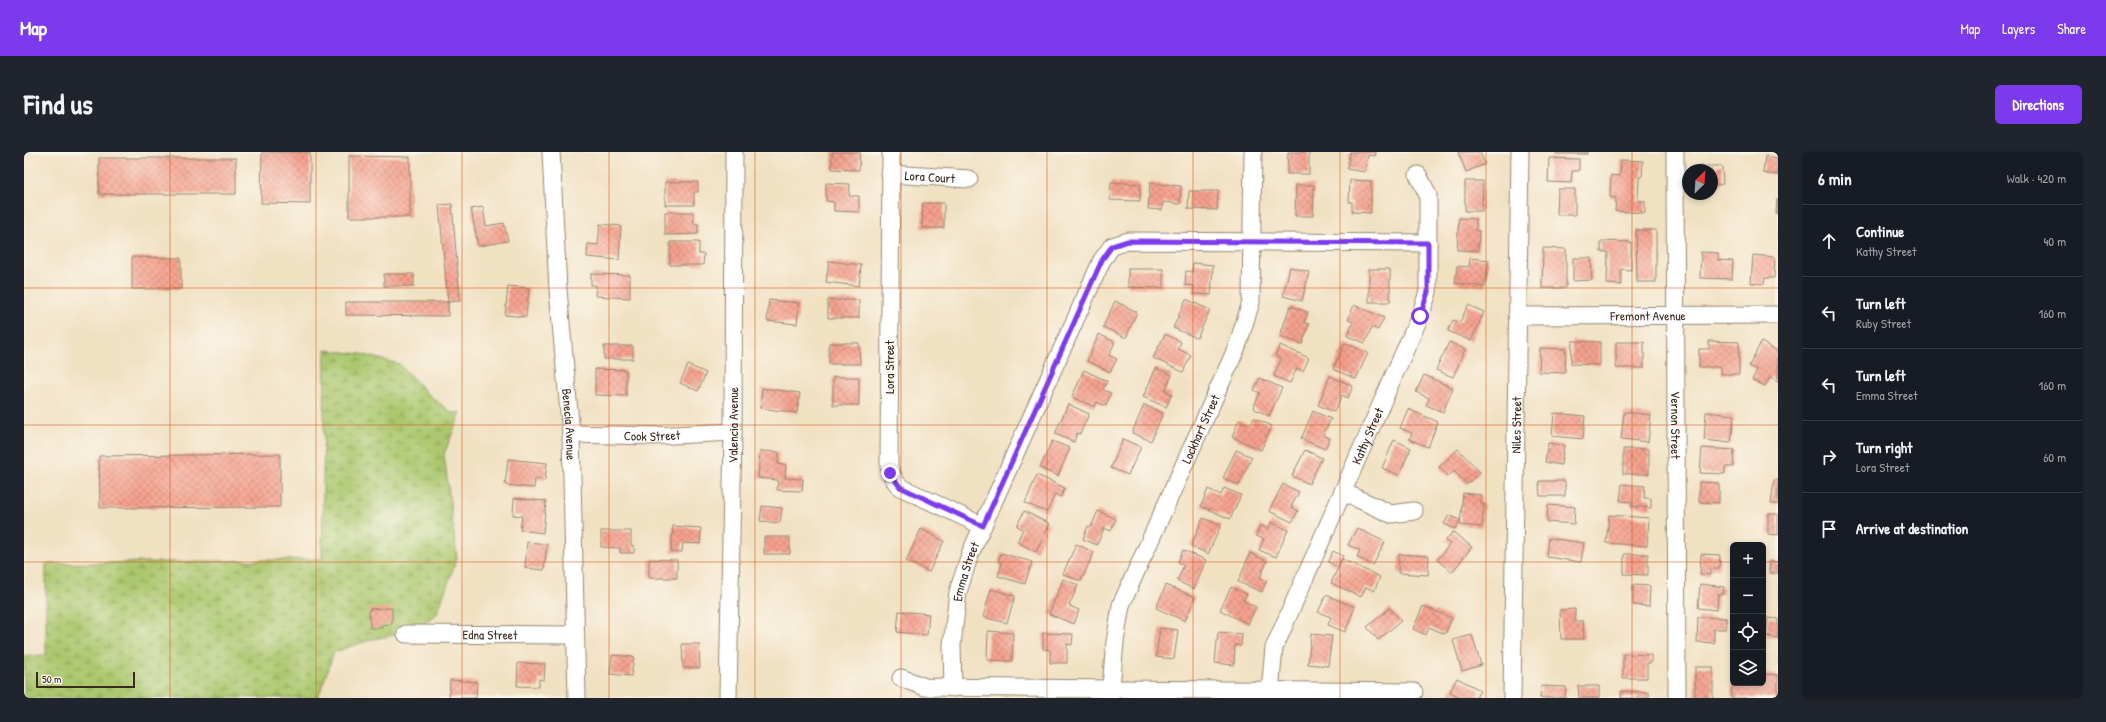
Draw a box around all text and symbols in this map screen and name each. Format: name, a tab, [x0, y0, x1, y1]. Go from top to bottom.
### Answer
text: Map	[20, 15, 47, 41]
text: Map	[1960, 19, 1980, 38]
text: Layers	[2002, 19, 2035, 38]
text: Share	[2057, 19, 2086, 38]
text: Find us	[24, 85, 93, 123]
button: Directions	[1995, 85, 2082, 124]
north arrow	[1682, 164, 1718, 200]
street label: Lora Court	[904, 166, 956, 187]
text: 6 min	[1818, 167, 1852, 190]
text: Walk · 420 m	[2007, 169, 2066, 187]
text: Continue	[1856, 221, 1904, 242]
icon: ahead	[1818, 230, 1840, 252]
text: 40 m	[2043, 232, 2066, 250]
text: Kathy Street	[1856, 242, 1917, 260]
text: Turn left	[1856, 293, 1906, 314]
icon: left	[1818, 302, 1840, 324]
text: 160 m	[2038, 304, 2066, 322]
street label: Fremont Avenue	[1609, 306, 1686, 325]
route start	[1411, 307, 1429, 325]
text: Ruby Street	[1856, 314, 1911, 332]
street label: Lora Street	[880, 340, 898, 394]
text: Turn left	[1856, 365, 1906, 386]
icon: left	[1818, 374, 1840, 396]
text: 160 m	[2038, 376, 2066, 394]
text: Emma Street	[1856, 386, 1918, 404]
street label: Valencia Avenue	[723, 387, 742, 463]
street label: Benecia Avenue	[558, 388, 581, 460]
street label: Lockhart Street	[1177, 391, 1224, 466]
street label: Vernon Street	[1667, 391, 1685, 459]
street label: Niles Street	[1507, 396, 1525, 454]
street label: Kathy Street	[1347, 404, 1388, 467]
street label: Cook Street	[624, 426, 681, 445]
text: Turn right	[1856, 437, 1912, 458]
icon: right	[1818, 446, 1840, 468]
text: 60 m	[2043, 448, 2066, 466]
text: Lora Street	[1856, 458, 1909, 476]
route end	[881, 464, 899, 482]
icon: arrive	[1818, 518, 1840, 540]
text: Arrive at destination	[1856, 518, 1968, 539]
street label: Emma Street	[948, 538, 984, 602]
map controls	[1730, 542, 1766, 686]
button: +	[1730, 542, 1766, 578]
button: −	[1730, 578, 1766, 614]
button: locate	[1730, 614, 1766, 650]
street label: Edna Street	[462, 625, 518, 644]
button: layers	[1730, 650, 1766, 686]
scale bar	[36, 670, 135, 689]
text: 50 m	[42, 672, 62, 686]

